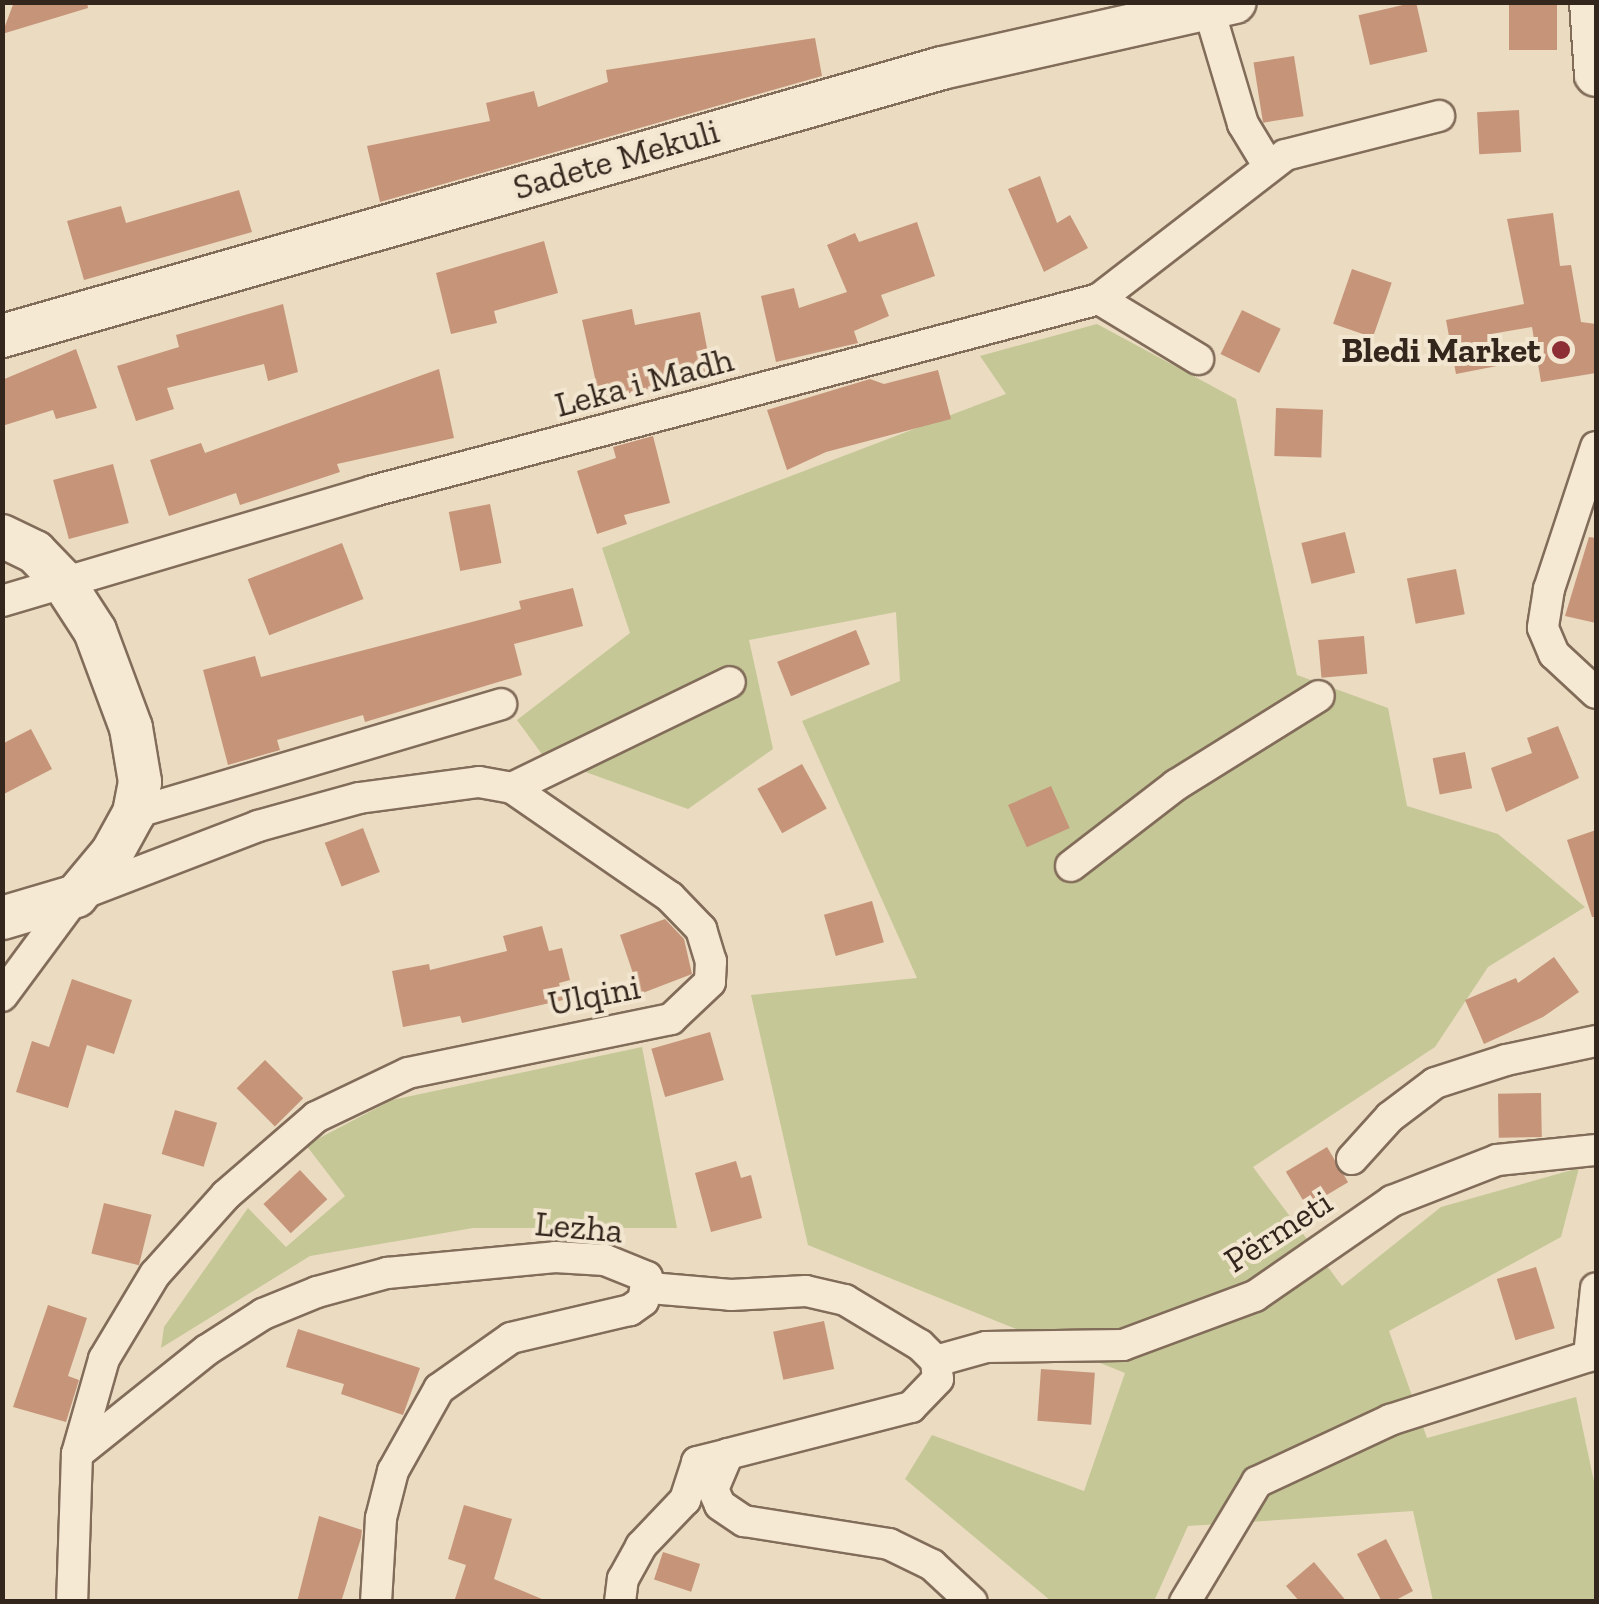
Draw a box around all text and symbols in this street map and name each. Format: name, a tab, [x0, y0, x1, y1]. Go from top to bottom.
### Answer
street label: Sadete Mekuli	[508, 110, 724, 208]
place label: Bledi Market	[1341, 329, 1541, 371]
street label: Leka i Madh	[550, 338, 738, 426]
marker: Bledi Market	[1550, 339, 1572, 361]
street label: Ulqini	[544, 966, 644, 1024]
street label: Përmeti	[1216, 1181, 1340, 1281]
street label: Lezha	[533, 1202, 625, 1252]

